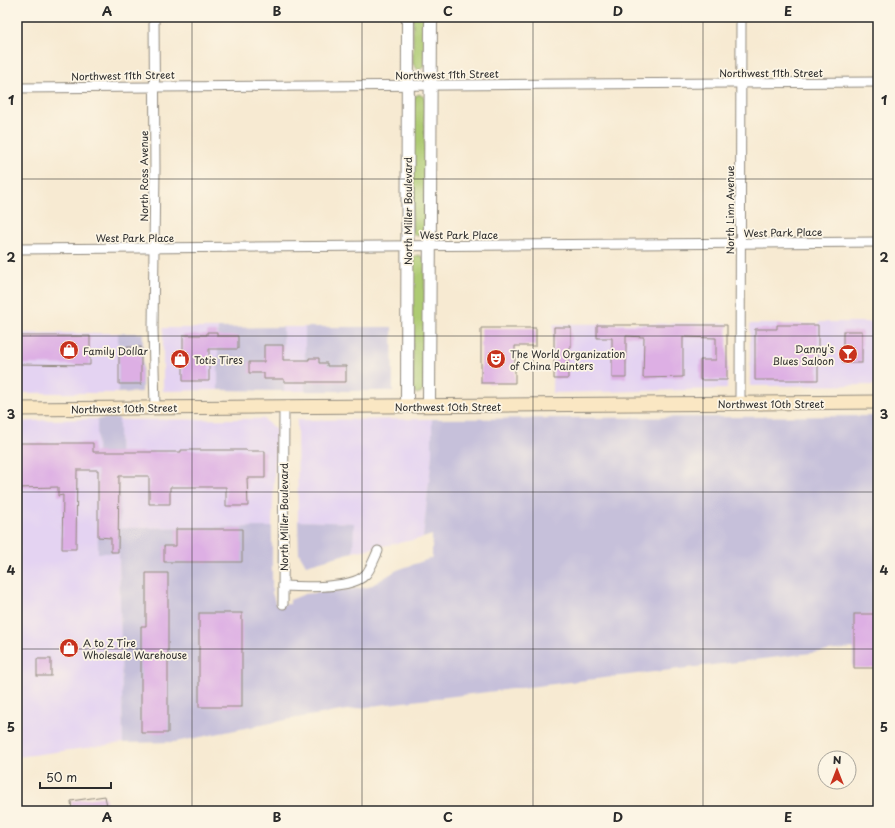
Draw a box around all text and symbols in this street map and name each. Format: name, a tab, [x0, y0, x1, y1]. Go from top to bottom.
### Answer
text: A	[102, 1, 112, 20]
text: B	[273, 1, 282, 20]
text: C	[443, 1, 453, 20]
text: D	[613, 1, 623, 20]
text: E	[784, 1, 792, 20]
street label: Northwest 11th Street	[719, 65, 823, 80]
street label: Northwest 11th Street	[395, 66, 499, 82]
street label: Northwest 11th Street	[71, 67, 175, 83]
text: 1	[8, 90, 14, 109]
text: 1	[881, 90, 887, 109]
street label: North Ross Avenue	[136, 130, 151, 221]
street label: North Miller Boulevard	[400, 157, 415, 265]
street label: North Linn Avenue	[722, 165, 737, 254]
street label: West Park Place	[744, 224, 823, 240]
street label: West Park Place	[420, 227, 499, 242]
street label: West Park Place	[96, 230, 175, 245]
text: 2	[6, 247, 16, 266]
text: 2	[879, 247, 889, 266]
shop icon: Family Dollar	[58, 339, 80, 361]
place label: Danny's Blues Saloon	[773, 341, 834, 368]
place label: Family Dollar	[83, 343, 148, 359]
bar icon: Danny's Blues Saloon	[837, 343, 859, 365]
place label: The World Organization of China Painters	[510, 346, 625, 373]
shop icon: Totis Tires	[169, 348, 191, 370]
theatre icon: The World Organization of China Painters	[485, 348, 507, 370]
place label: Totis Tires	[194, 352, 243, 367]
street label: Northwest 10th Street	[718, 396, 824, 411]
street label: Northwest 10th Street	[395, 399, 501, 414]
street label: Northwest 10th Street	[71, 400, 177, 416]
text: 3	[7, 404, 16, 423]
text: 3	[880, 404, 889, 423]
street label: North Miller Boulevard	[276, 463, 291, 571]
text: 4	[7, 560, 16, 579]
text: 4	[880, 560, 889, 579]
place label: A to Z Tire Wholesale Warehouse	[83, 635, 188, 662]
shop icon: A to Z Tire Wholesale Warehouse	[58, 637, 80, 659]
text: 5	[7, 717, 15, 736]
text: 5	[880, 717, 888, 736]
north arrow	[817, 750, 857, 790]
text: N	[833, 751, 842, 768]
scale bar	[40, 764, 111, 790]
text: 50 m	[46, 768, 77, 786]
text: A	[102, 807, 112, 826]
text: B	[273, 807, 282, 826]
text: C	[443, 807, 453, 826]
text: D	[613, 807, 623, 826]
text: E	[784, 807, 792, 826]

